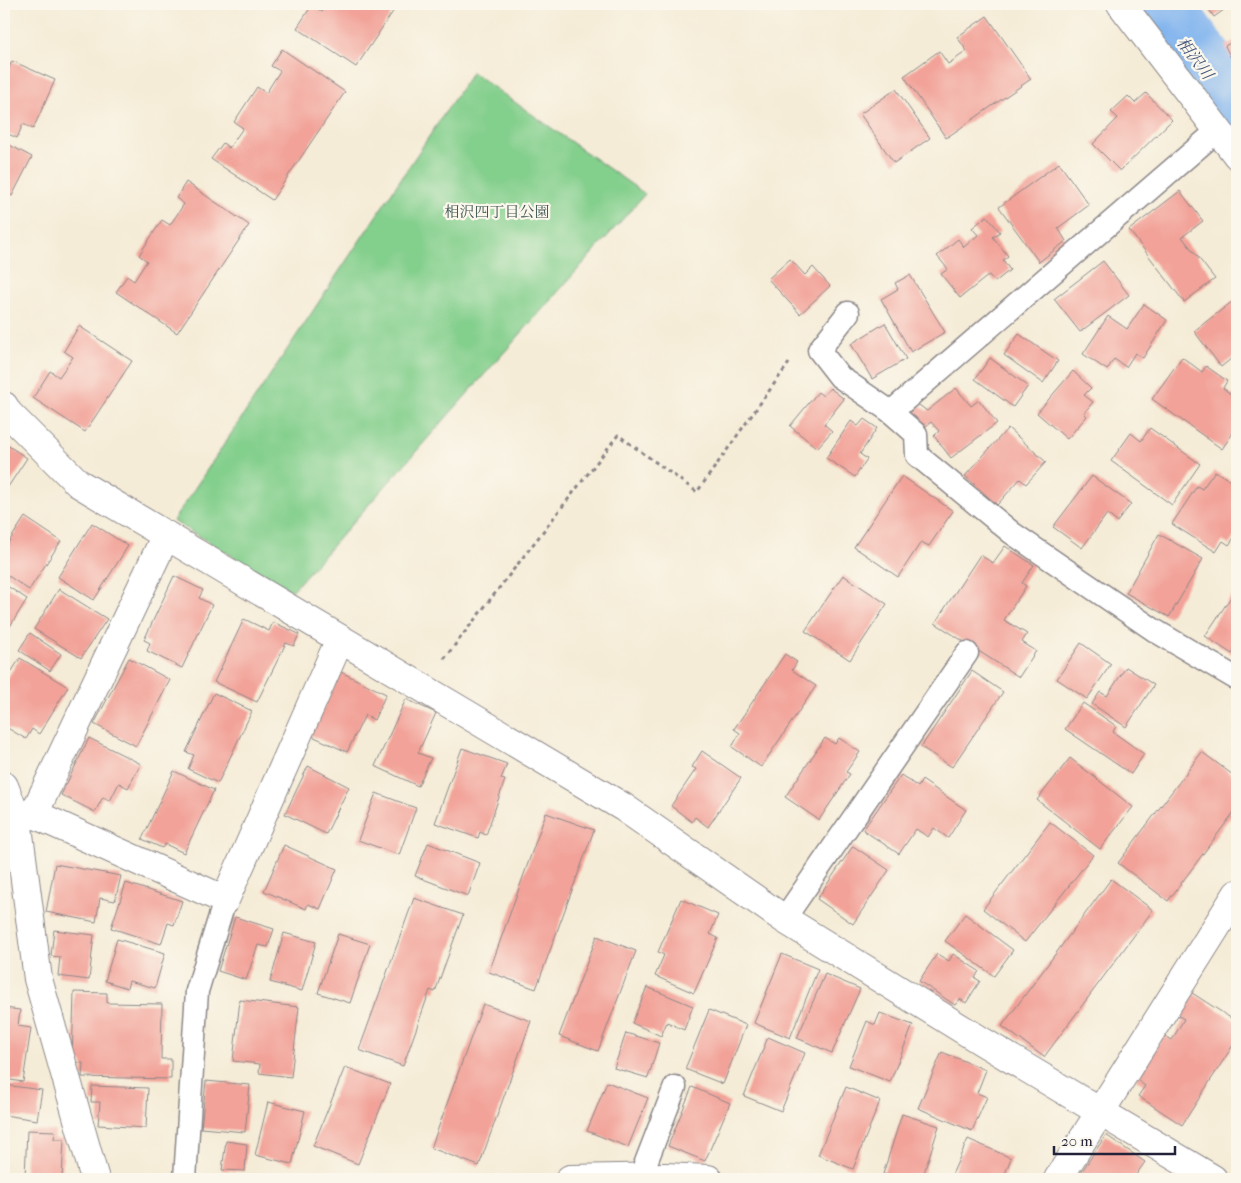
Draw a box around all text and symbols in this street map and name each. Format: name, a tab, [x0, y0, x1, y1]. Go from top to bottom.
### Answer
water label: 相沢川	[1173, 33, 1218, 84]
park label: 相沢四丁目公園	[444, 203, 550, 221]
scale bar	[1054, 1123, 1175, 1155]
text: 20 m	[1061, 1132, 1093, 1150]

